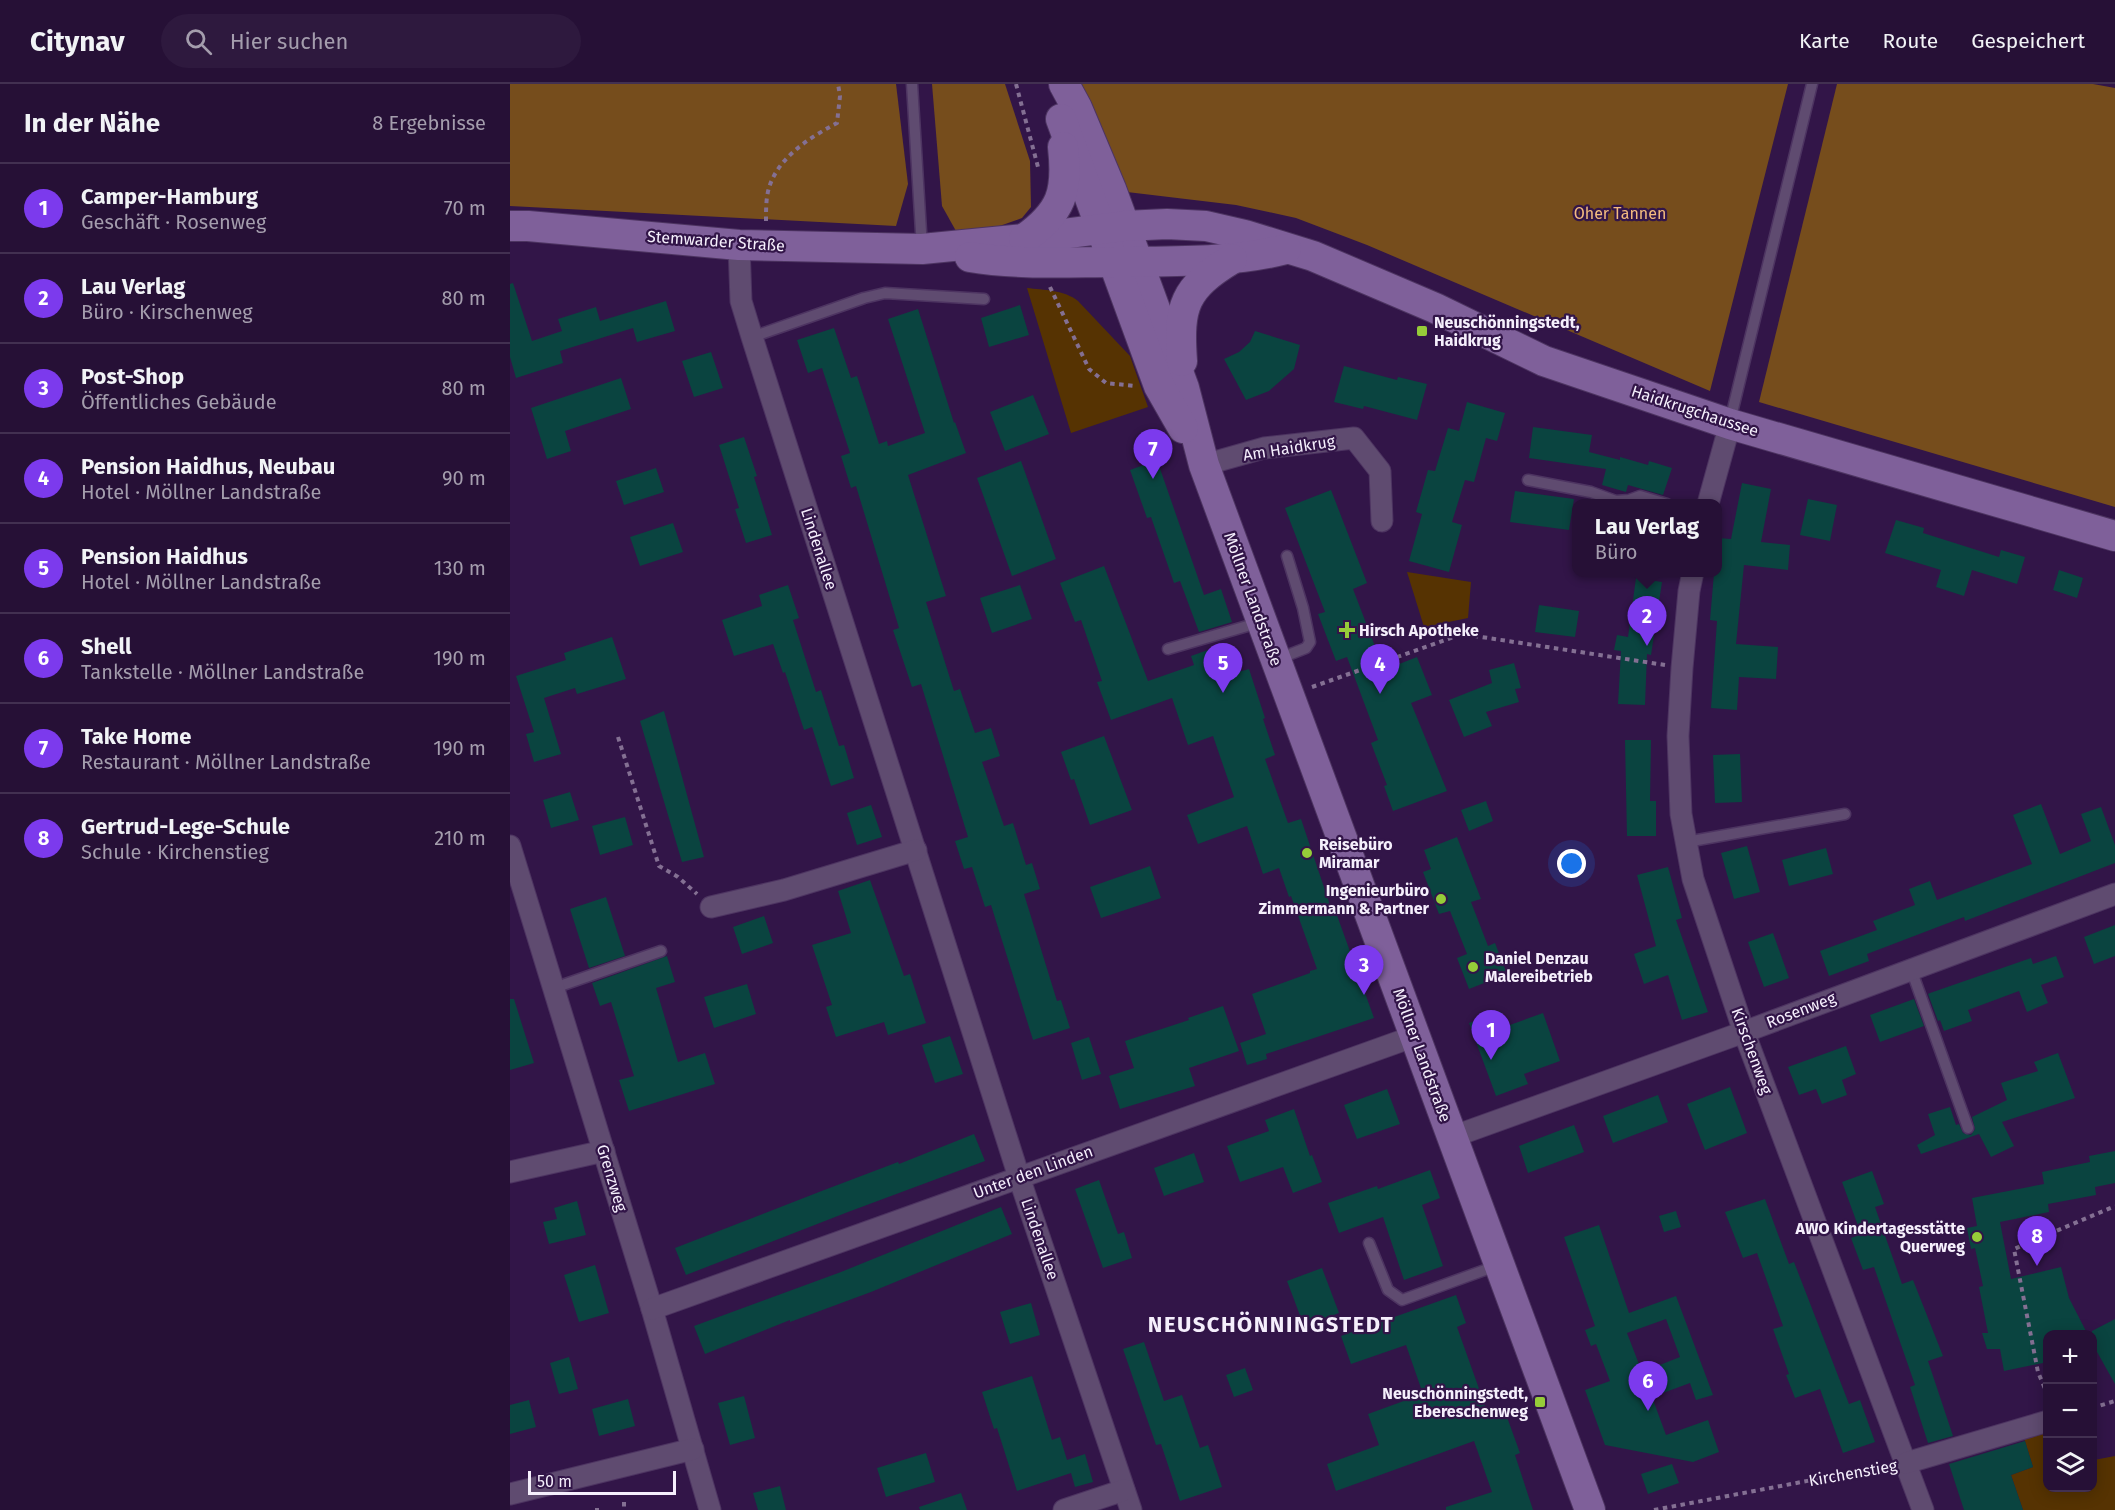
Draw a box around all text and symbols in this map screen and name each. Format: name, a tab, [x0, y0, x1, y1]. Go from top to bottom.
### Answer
search box	[161, 14, 581, 68]
text: Citynav	[30, 25, 125, 58]
icon: search	[182, 25, 215, 58]
text: Hier suchen	[230, 28, 348, 55]
text: Karte	[1799, 28, 1850, 54]
text: Route	[1883, 28, 1938, 54]
text: Gespeichert	[1971, 28, 2085, 54]
text: In der Nähe	[24, 108, 160, 139]
text: 8 Ergebnisse	[372, 111, 486, 135]
text: Camper-Hamburg	[81, 183, 258, 210]
text: 1	[39, 196, 48, 220]
text: 70 m	[444, 196, 486, 220]
park label: Oher Tannen	[1574, 204, 1666, 223]
text: Geschäft · Rosenweg	[81, 210, 266, 234]
street label: Stemwarder Straße	[646, 227, 786, 255]
text: Lau Verlag	[81, 273, 185, 300]
text: 2	[38, 286, 49, 310]
text: 80 m	[441, 286, 486, 310]
text: Büro · Kirschenweg	[81, 300, 253, 324]
place label: Neuschönningstedt, Haidkrug	[1434, 313, 1580, 350]
marker: Neuschönningstedt, Haidkrug	[1415, 324, 1429, 338]
text: Post-Shop	[81, 363, 184, 390]
text: 3	[38, 376, 49, 400]
text: 80 m	[441, 376, 486, 400]
street label: Haidkrugchaussee	[1629, 381, 1761, 441]
text: Öffentliches Gebäude	[81, 390, 277, 414]
pin: 7	[1134, 430, 1172, 479]
street label: Am Haidkrug	[1242, 431, 1337, 465]
text: Pension Haidhus, Neubau	[81, 453, 335, 480]
text: 4	[38, 466, 49, 490]
text: 90 m	[442, 466, 486, 490]
text: Hotel · Möllner Landstraße	[81, 480, 322, 504]
popup	[1572, 499, 1722, 577]
street label: Lindenallee	[797, 506, 841, 592]
text: Lau Verlag	[1595, 513, 1699, 540]
street label: Möllner Landstraße	[1220, 530, 1286, 668]
text: Büro	[1595, 540, 1637, 564]
text: Pension Haidhus	[81, 543, 248, 570]
text: 5	[38, 556, 49, 580]
text: 130 m	[434, 556, 486, 580]
text: Hotel · Möllner Landstraße	[81, 570, 322, 594]
pin: 2	[1628, 596, 1666, 646]
place label: Hirsch Apotheke	[1359, 621, 1479, 640]
marker: Hirsch Apotheke	[1340, 623, 1354, 637]
text: Shell	[81, 633, 132, 660]
pin: 5	[1204, 644, 1242, 693]
pin: 4	[1360, 644, 1400, 694]
text: 6	[38, 646, 49, 670]
text: 190 m	[433, 646, 486, 670]
text: Tankstelle · Möllner Landstraße	[81, 660, 364, 684]
text: Take Home	[81, 723, 191, 750]
text: 7	[39, 736, 48, 760]
text: 190 m	[433, 736, 486, 760]
text: Restaurant · Möllner Landstraße	[81, 750, 371, 774]
text: Gertrud-Lege-Schule	[81, 813, 290, 840]
text: 8	[38, 826, 49, 850]
text: 210 m	[434, 826, 486, 850]
place label: Reisebüro Miramar	[1319, 835, 1393, 872]
text: Schule · Kirchenstieg	[81, 840, 269, 864]
marker: Reisebüro Miramar	[1300, 846, 1314, 860]
your location	[1557, 849, 1586, 878]
place label: Ingenieurbüro Zimmermann & Partner	[1258, 881, 1430, 918]
marker: Ingenieurbüro Zimmermann & Partner	[1434, 892, 1448, 906]
pin: 3	[1344, 946, 1384, 995]
place label: Daniel Denzau Malereibetrieb	[1485, 949, 1593, 986]
marker: Daniel Denzau Malereibetrieb	[1466, 960, 1480, 974]
street label: Möllner Landstraße	[1389, 986, 1455, 1124]
street label: Rosenweg	[1764, 988, 1839, 1032]
street label: Kirschenweg	[1728, 1005, 1777, 1098]
pin: 1	[1472, 1010, 1510, 1060]
street label: Grenzweg	[593, 1142, 631, 1215]
street label: Unter den Linden	[971, 1142, 1095, 1202]
street label: Lindenallee	[1017, 1196, 1063, 1282]
pin: 8	[2018, 1216, 2056, 1266]
place label: AWO Kindertagesstätte Querweg	[1795, 1219, 1965, 1256]
marker: AWO Kindertagesstätte Querweg	[1970, 1230, 1984, 1244]
district label: NEUSCHÖNNINGSTEDT	[1148, 1311, 1394, 1338]
map controls	[2043, 1330, 2097, 1492]
button: +	[2043, 1330, 2097, 1384]
pin: 6	[1628, 1362, 1668, 1411]
place label: Neuschönningstedt, Ebereschenweg	[1382, 1384, 1528, 1421]
button: −	[2043, 1384, 2097, 1438]
marker: Neuschönningstedt, Ebereschenweg	[1533, 1395, 1547, 1409]
button: layers	[2043, 1438, 2097, 1492]
street label: Kirchenstieg	[1807, 1456, 1899, 1490]
scale bar	[528, 1468, 676, 1496]
text: 50 m	[537, 1472, 572, 1491]

